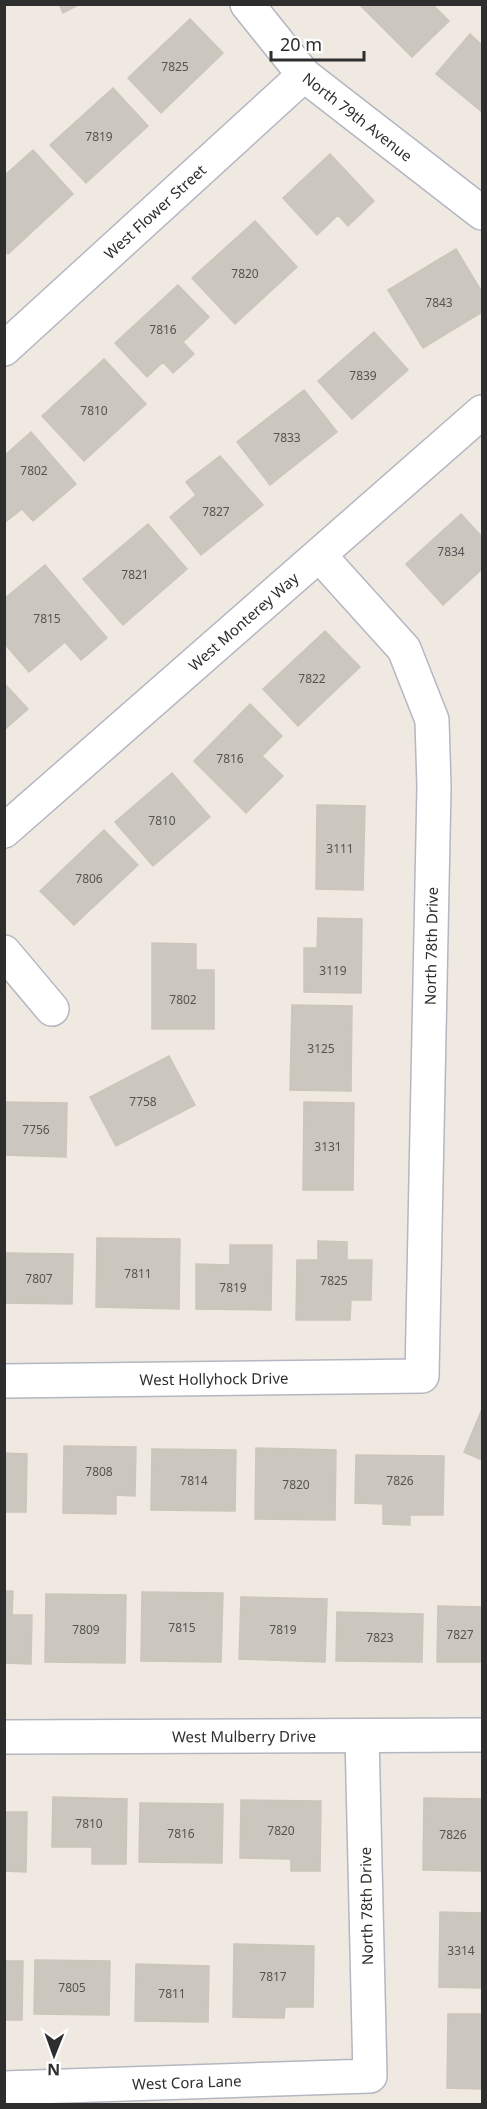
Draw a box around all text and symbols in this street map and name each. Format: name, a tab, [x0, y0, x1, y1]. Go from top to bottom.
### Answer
scale bar	[271, 24, 364, 62]
text: 20 m	[280, 32, 322, 56]
house number: 7825	[161, 58, 189, 75]
street label: North 79th Avenue	[299, 68, 417, 166]
house number: 7819	[85, 128, 113, 145]
street label: West Flower Street	[99, 159, 210, 263]
house number: 7820	[231, 265, 259, 282]
house number: 7843	[425, 294, 453, 311]
house number: 7816	[149, 321, 177, 338]
house number: 7839	[349, 367, 377, 384]
house number: 7810	[80, 402, 108, 419]
house number: 7833	[273, 429, 301, 446]
house number: 7802	[20, 462, 48, 479]
house number: 7827	[202, 503, 230, 520]
house number: 7834	[437, 543, 465, 560]
house number: 7821	[121, 566, 149, 583]
street label: West Monterey Way	[184, 568, 303, 675]
house number: 7815	[33, 610, 61, 627]
house number: 7822	[298, 670, 326, 687]
house number: 7816	[216, 750, 244, 767]
house number: 7810	[148, 812, 176, 829]
house number: 3111	[326, 840, 354, 857]
house number: 7806	[75, 870, 103, 887]
street label: North 78th Drive	[420, 887, 442, 1005]
house number: 3119	[319, 962, 347, 979]
house number: 7802	[169, 991, 197, 1008]
house number: 3125	[307, 1040, 335, 1057]
house number: 7758	[129, 1093, 157, 1110]
house number: 7756	[22, 1121, 50, 1138]
house number: 3131	[314, 1138, 342, 1155]
house number: 7811	[124, 1265, 152, 1282]
house number: 7807	[25, 1270, 53, 1287]
house number: 7825	[320, 1272, 348, 1289]
house number: 7819	[219, 1279, 247, 1296]
street label: West Hollyhock Drive	[139, 1368, 289, 1389]
house number: 7808	[85, 1463, 113, 1480]
house number: 7814	[180, 1472, 208, 1489]
house number: 7826	[386, 1472, 414, 1489]
house number: 7820	[282, 1476, 310, 1493]
house number: 7815	[168, 1619, 196, 1636]
house number: 7809	[72, 1621, 100, 1638]
house number: 7819	[269, 1621, 297, 1638]
house number: 7827	[446, 1626, 474, 1643]
house number: 7823	[366, 1629, 394, 1646]
street label: West Mulberry Drive	[172, 1726, 316, 1746]
house number: 7810	[75, 1815, 103, 1832]
house number: 7820	[267, 1822, 295, 1839]
house number: 7816	[167, 1825, 195, 1842]
house number: 7826	[439, 1826, 467, 1843]
street label: North 78th Drive	[355, 1847, 377, 1965]
house number: 3314	[447, 1942, 475, 1959]
house number: 7817	[259, 1968, 287, 1985]
house number: 7805	[58, 1979, 86, 1996]
house number: 7811	[158, 1985, 186, 2002]
north arrow	[24, 2025, 84, 2085]
text: N	[47, 2059, 60, 2081]
street label: West Cora Lane	[132, 2070, 242, 2094]

